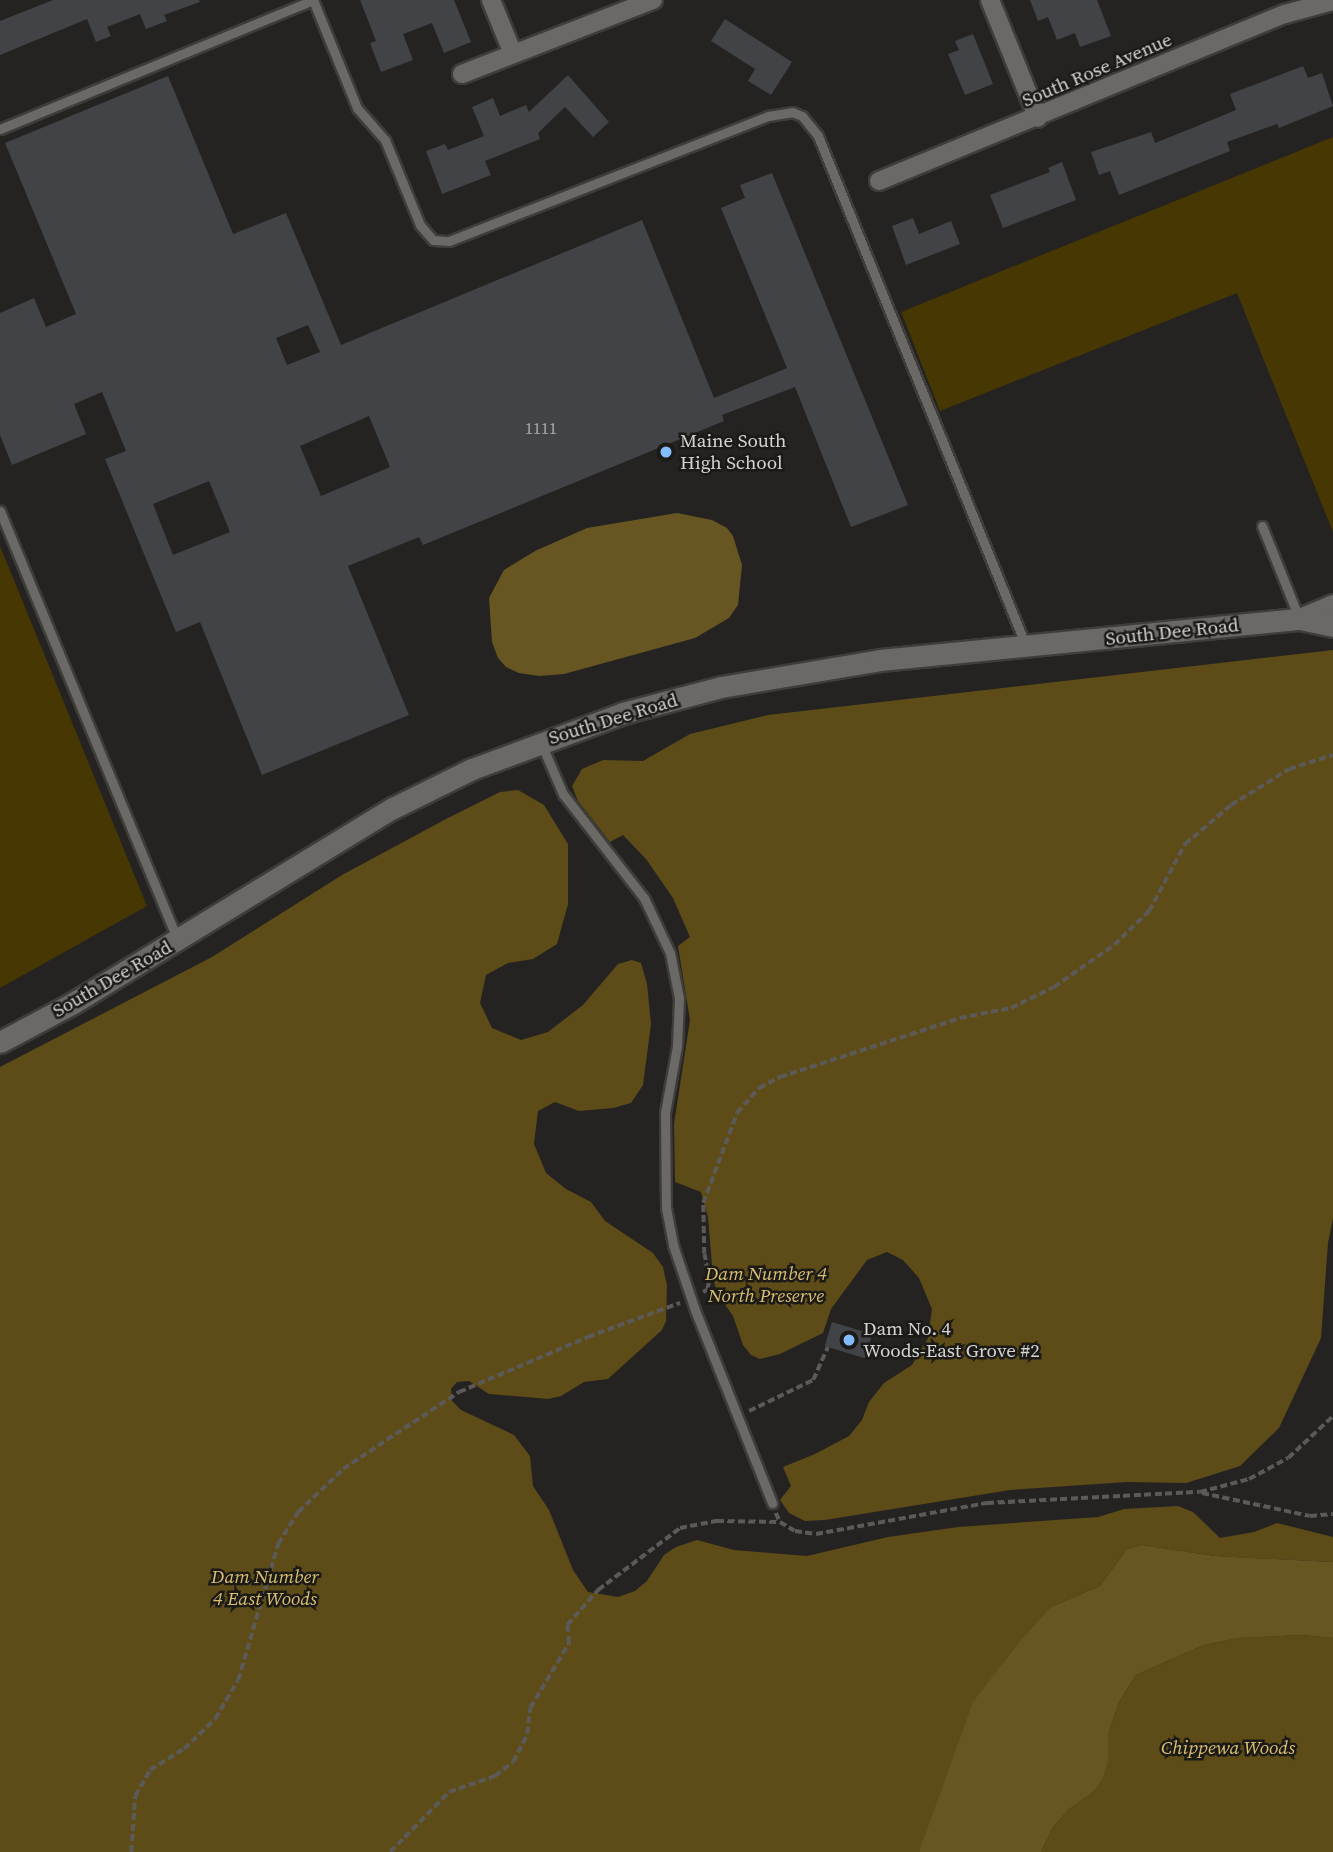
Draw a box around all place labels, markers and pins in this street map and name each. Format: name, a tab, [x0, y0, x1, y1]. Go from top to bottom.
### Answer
place label: Maine South High School	[680, 430, 786, 474]
marker: Maine South High School	[658, 444, 674, 460]
place label: Dam No. 4 Woods-East Grove #2	[863, 1318, 1040, 1362]
marker: Dam No. 4 Woods-East Grove #2	[841, 1332, 857, 1348]

